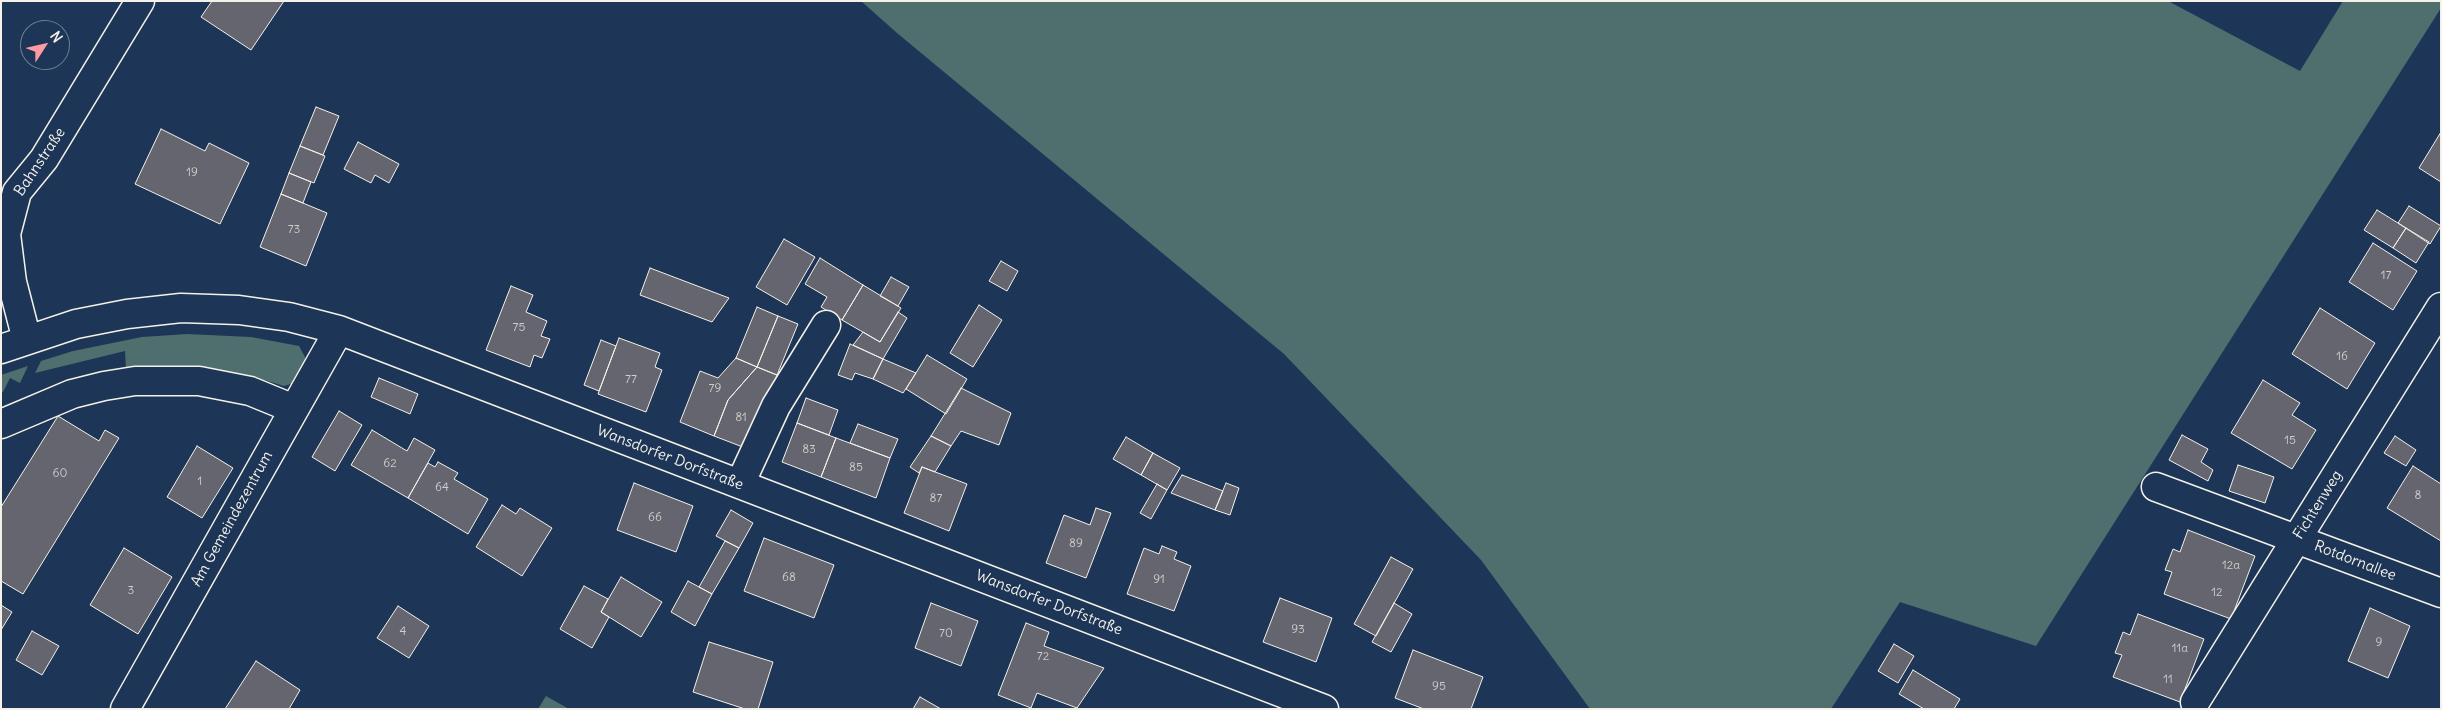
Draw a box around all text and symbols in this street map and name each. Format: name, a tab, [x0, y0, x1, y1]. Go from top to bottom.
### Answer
north arrow	[20, 20, 70, 70]
text: N	[46, 28, 67, 46]
street label: Bahnstraße	[11, 124, 69, 200]
house number: 19	[186, 166, 198, 180]
house number: 73	[288, 223, 300, 237]
house number: 17	[2381, 269, 2391, 283]
house number: 75	[513, 321, 525, 335]
house number: 16	[2336, 350, 2348, 364]
house number: 77	[625, 373, 637, 387]
house number: 79	[709, 382, 721, 396]
house number: 81	[735, 411, 747, 425]
street label: Wansdorfer Dorfstraße	[594, 422, 746, 494]
house number: 15	[2284, 434, 2296, 448]
house number: 83	[802, 443, 816, 457]
street label: Am Gemeindezentrum	[187, 448, 277, 590]
house number: 62	[383, 457, 397, 471]
house number: 85	[849, 461, 863, 475]
house number: 60	[53, 467, 67, 481]
street label: Fichtenweg	[2290, 467, 2346, 543]
house number: 1	[198, 475, 202, 489]
house number: 64	[435, 481, 449, 495]
house number: 8	[2415, 489, 2421, 503]
house number: 87	[930, 492, 942, 506]
house number: 66	[648, 511, 662, 525]
house number: 89	[1069, 537, 1083, 551]
street label: Rotdornallee	[2311, 537, 2399, 585]
house number: 12a	[2222, 559, 2240, 573]
street label: Wansdorfer Dorfstraße	[973, 567, 1125, 639]
house number: 68	[782, 571, 796, 585]
house number: 91	[1153, 573, 1165, 587]
house number: 3	[128, 584, 134, 598]
house number: 12	[2211, 586, 2223, 600]
house number: 93	[1291, 623, 1305, 637]
house number: 4	[400, 625, 406, 639]
house number: 70	[939, 627, 953, 641]
house number: 9	[2376, 636, 2382, 650]
house number: 11a	[2172, 642, 2188, 656]
house number: 72	[1037, 650, 1049, 664]
house number: 11	[2163, 673, 2173, 687]
house number: 95	[1432, 680, 1446, 694]

